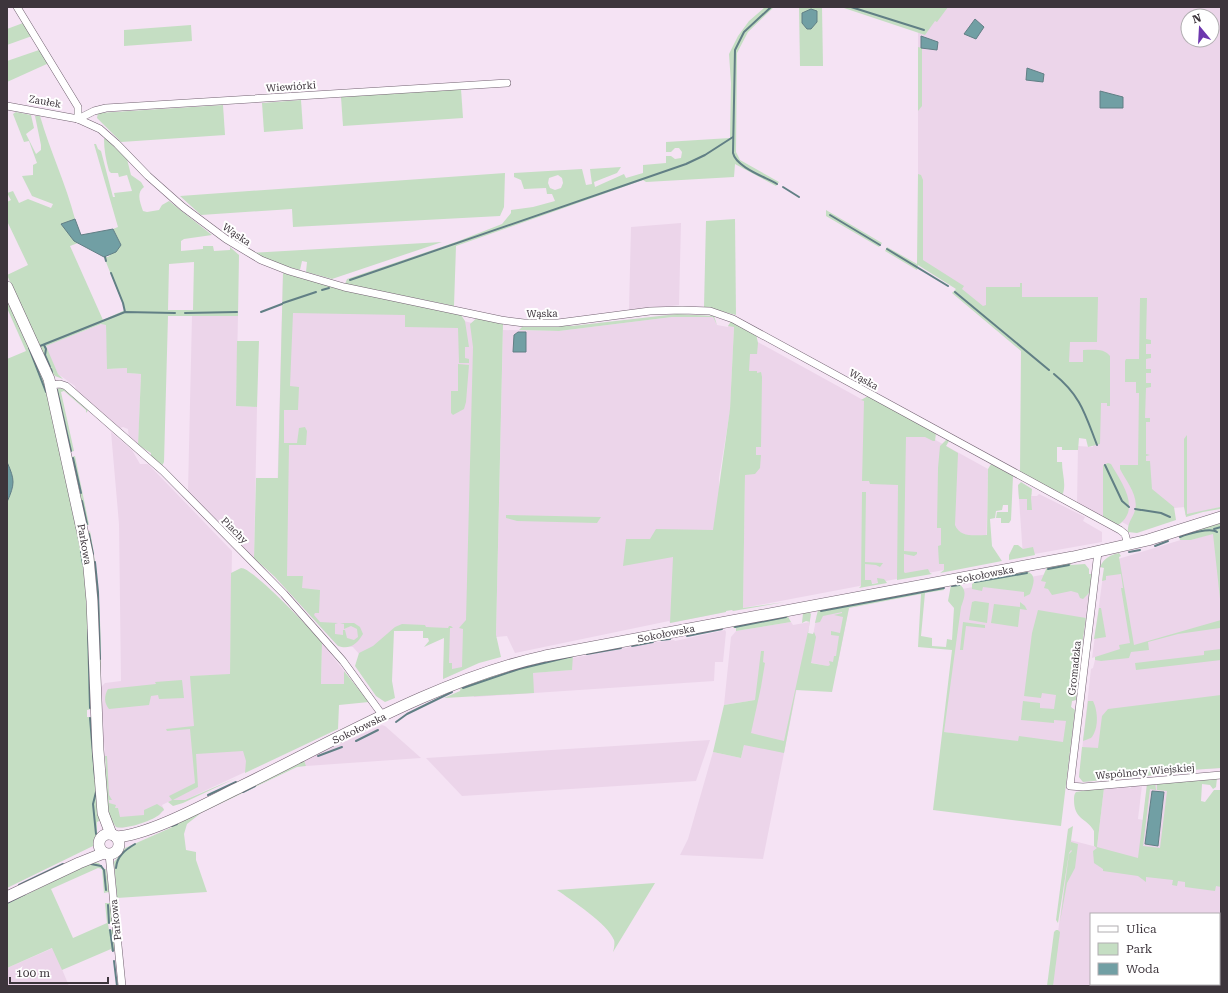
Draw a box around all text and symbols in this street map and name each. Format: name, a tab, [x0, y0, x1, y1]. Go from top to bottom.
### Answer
north arrow	[1180, 8, 1220, 48]
text: N	[1191, 11, 1204, 26]
street label: Wiewiórki	[266, 79, 316, 94]
street label: Zaułek	[28, 93, 63, 110]
street label: Wąska	[221, 221, 253, 248]
street label: Wąska	[526, 308, 558, 319]
street label: Wąska	[847, 367, 881, 392]
street label: Piachy	[219, 515, 250, 546]
street label: Parkowa	[76, 523, 94, 566]
street label: Sokołowska	[955, 563, 1015, 585]
street label: Sokołowska	[636, 622, 696, 644]
street label: Gromadzka	[1066, 640, 1083, 696]
street label: Sokołowska	[331, 711, 388, 746]
street label: Wspólnoty Wiejskiej	[1095, 762, 1195, 781]
street label: Parkowa	[108, 898, 123, 941]
legend	[1090, 913, 1220, 985]
text: Ulica	[1126, 922, 1157, 936]
text: Park	[1126, 942, 1153, 956]
scale bar	[10, 959, 108, 985]
text: Woda	[1126, 962, 1160, 976]
text: 100 m	[16, 966, 50, 980]

